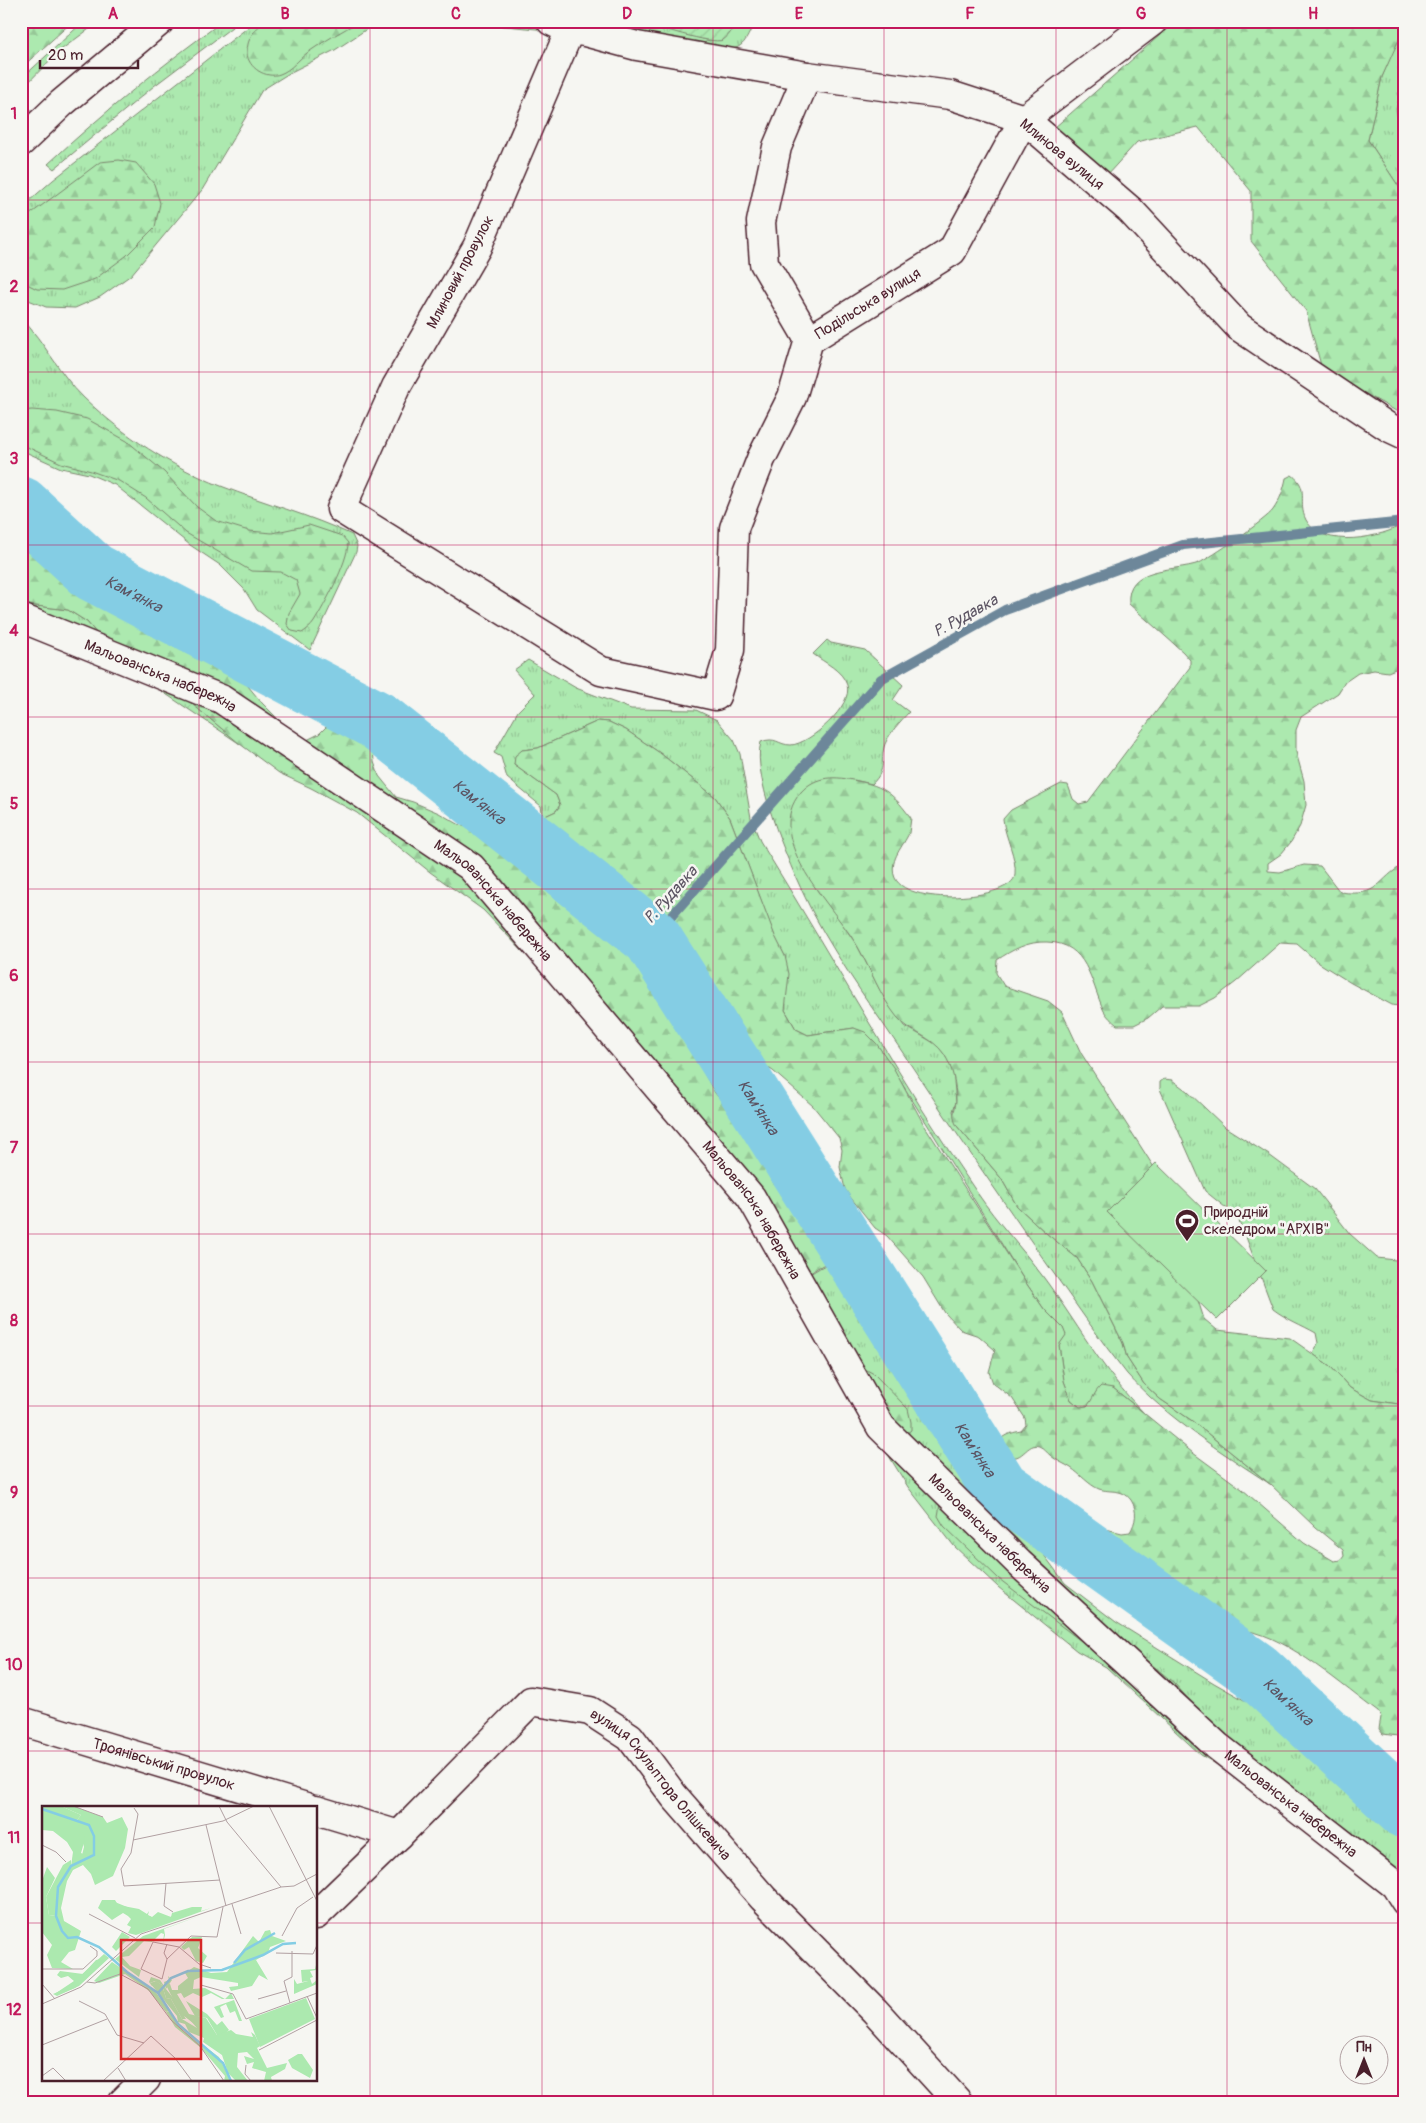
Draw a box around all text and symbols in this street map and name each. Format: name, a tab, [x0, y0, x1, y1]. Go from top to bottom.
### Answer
text: A	[108, 4, 119, 24]
text: B	[280, 4, 290, 24]
text: C	[451, 4, 461, 24]
text: D	[622, 4, 632, 24]
text: E	[795, 4, 804, 24]
text: F	[965, 4, 975, 24]
text: G	[1136, 4, 1147, 24]
text: H	[1308, 4, 1318, 24]
scale bar	[40, 38, 138, 70]
text: 20 m	[48, 46, 83, 65]
text: 1	[11, 104, 17, 124]
street label: Млинова вулиця	[1016, 114, 1108, 194]
street label: Млиновий провулок	[423, 212, 498, 332]
street label: Подільська вулиця	[812, 264, 924, 344]
text: 2	[10, 277, 19, 297]
text: 3	[10, 449, 19, 469]
water label: Кам'янка	[102, 571, 167, 618]
water label: Р. Рудавка	[930, 589, 1002, 642]
text: 4	[9, 621, 19, 641]
street label: Мальованська набережна	[81, 636, 240, 717]
water label: Кам'янка	[449, 775, 511, 830]
text: 5	[10, 794, 19, 814]
street label: Мальованська набережна	[430, 836, 556, 966]
water label: Р. Рудавка	[640, 861, 703, 927]
text: 6	[9, 966, 19, 986]
water label: Кам'янка	[733, 1076, 784, 1140]
street label: Мальованська набережна	[698, 1137, 805, 1283]
text: 7	[10, 1138, 19, 1158]
place label: Природній скеледром "АРХІВ"	[1204, 1203, 1329, 1239]
sports icon: Природній скеледром "АРХІВ"	[1174, 1208, 1200, 1242]
text: 8	[10, 1311, 18, 1331]
water label: Кам'янка	[950, 1419, 1000, 1483]
street label: Мальованська набережна	[924, 1470, 1055, 1598]
text: 9	[10, 1483, 18, 1503]
text: 10	[5, 1655, 23, 1675]
water label: Кам'янка	[1259, 1674, 1319, 1731]
street label: вулиця Скульптора Олішкевича	[586, 1705, 735, 1865]
street label: Троянівський провулок	[90, 1734, 237, 1795]
street label: Мальованська набережна	[1220, 1746, 1361, 1862]
inset map	[42, 1806, 318, 2080]
text: 11	[8, 1828, 20, 1848]
text: 12	[6, 2000, 22, 2020]
north arrow	[1338, 2036, 1388, 2086]
text: Пн	[1356, 2039, 1372, 2056]

